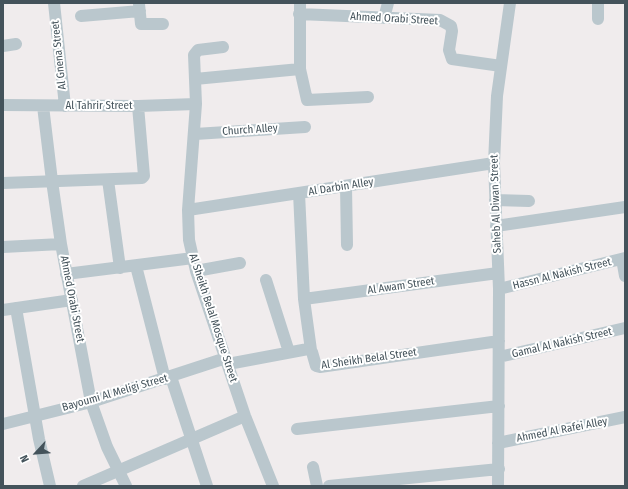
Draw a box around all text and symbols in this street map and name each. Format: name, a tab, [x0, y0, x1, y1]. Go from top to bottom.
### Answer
street label: Ahmed Orabi Street	[350, 10, 438, 28]
street label: Al Gnena Street	[49, 20, 69, 90]
street label: Al Tahrir Street	[65, 99, 133, 113]
street label: Church Alley	[222, 121, 278, 139]
street label: Saheb Al Diwan Street	[488, 154, 504, 254]
street label: Al Darbin Alley	[308, 175, 374, 199]
street label: Al Sheikh Belal Mosque Street	[186, 252, 240, 384]
street label: Ahmed Orabi Street	[57, 255, 87, 343]
street label: Hassn Al Nakish Street	[511, 255, 613, 293]
street label: Al Awam Street	[367, 275, 435, 297]
street label: Gamal Al Nakish Street	[511, 325, 613, 361]
street label: Al Sheikh Belal Street	[320, 346, 418, 372]
street label: Bayoumi Al Meligi Street	[61, 372, 169, 414]
street label: Ahmed Al Rafei Alley	[515, 415, 609, 445]
north arrow	[16, 433, 56, 473]
text: N	[17, 453, 32, 464]

